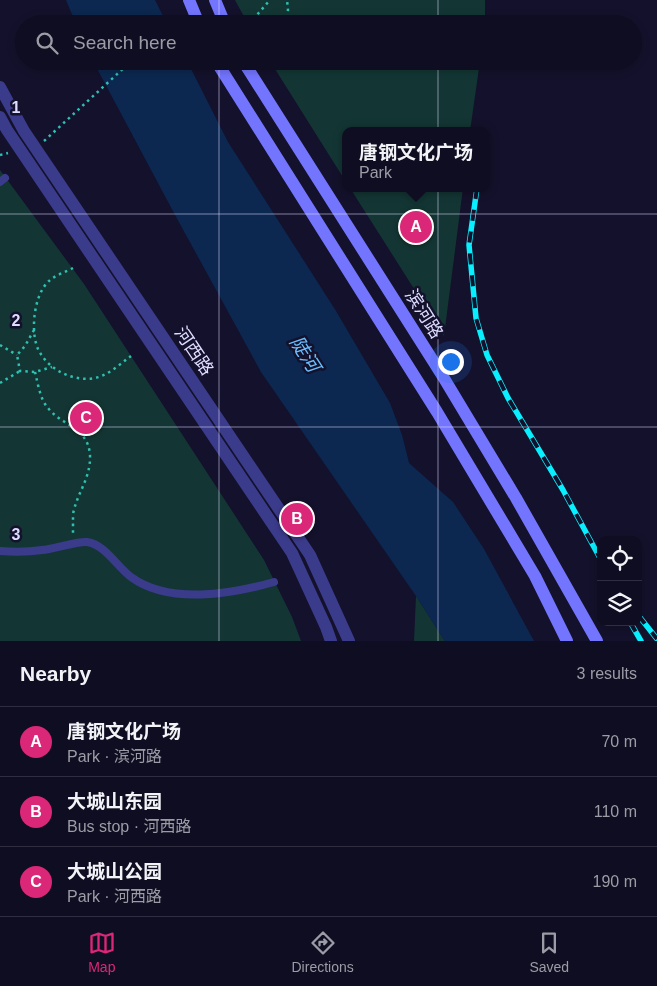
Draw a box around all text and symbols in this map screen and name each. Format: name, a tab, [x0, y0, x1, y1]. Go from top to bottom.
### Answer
search box	[15, 15, 642, 70]
icon: search	[33, 29, 61, 57]
text: Search here	[73, 32, 177, 53]
text: 1	[12, 99, 21, 116]
popup	[342, 127, 490, 192]
text: 唐钢文化广场	[359, 142, 473, 163]
text: Park	[359, 164, 392, 181]
pin: A	[400, 208, 432, 246]
street label: 滨河路	[401, 286, 447, 342]
text: 2	[12, 312, 21, 329]
street label: 河西路	[171, 323, 217, 379]
water label: 陡河	[286, 332, 326, 379]
your location	[438, 349, 464, 375]
pin: C	[70, 399, 102, 437]
pin: B	[281, 500, 313, 538]
text: 3	[12, 526, 21, 543]
map controls	[597, 536, 642, 626]
button: locate	[597, 536, 642, 581]
button: layers	[597, 581, 642, 626]
text: Nearby	[20, 662, 91, 685]
text: 3 results	[577, 665, 637, 682]
text: 唐钢文化广场	[67, 721, 181, 742]
text: A	[30, 733, 42, 750]
text: 70 m	[601, 733, 637, 750]
text: Park · 滨河路	[67, 748, 162, 765]
text: 大城山东园	[67, 791, 162, 812]
text: B	[30, 803, 42, 820]
text: 110 m	[594, 803, 637, 820]
text: Bus stop · 河西路	[67, 818, 191, 835]
text: 大城山公园	[67, 861, 162, 882]
text: C	[30, 873, 42, 890]
text: 190 m	[593, 873, 637, 890]
text: Park · 河西路	[67, 888, 162, 905]
tab: Map	[88, 929, 116, 975]
tab: Directions	[292, 929, 354, 975]
tab: Saved	[529, 929, 569, 975]

